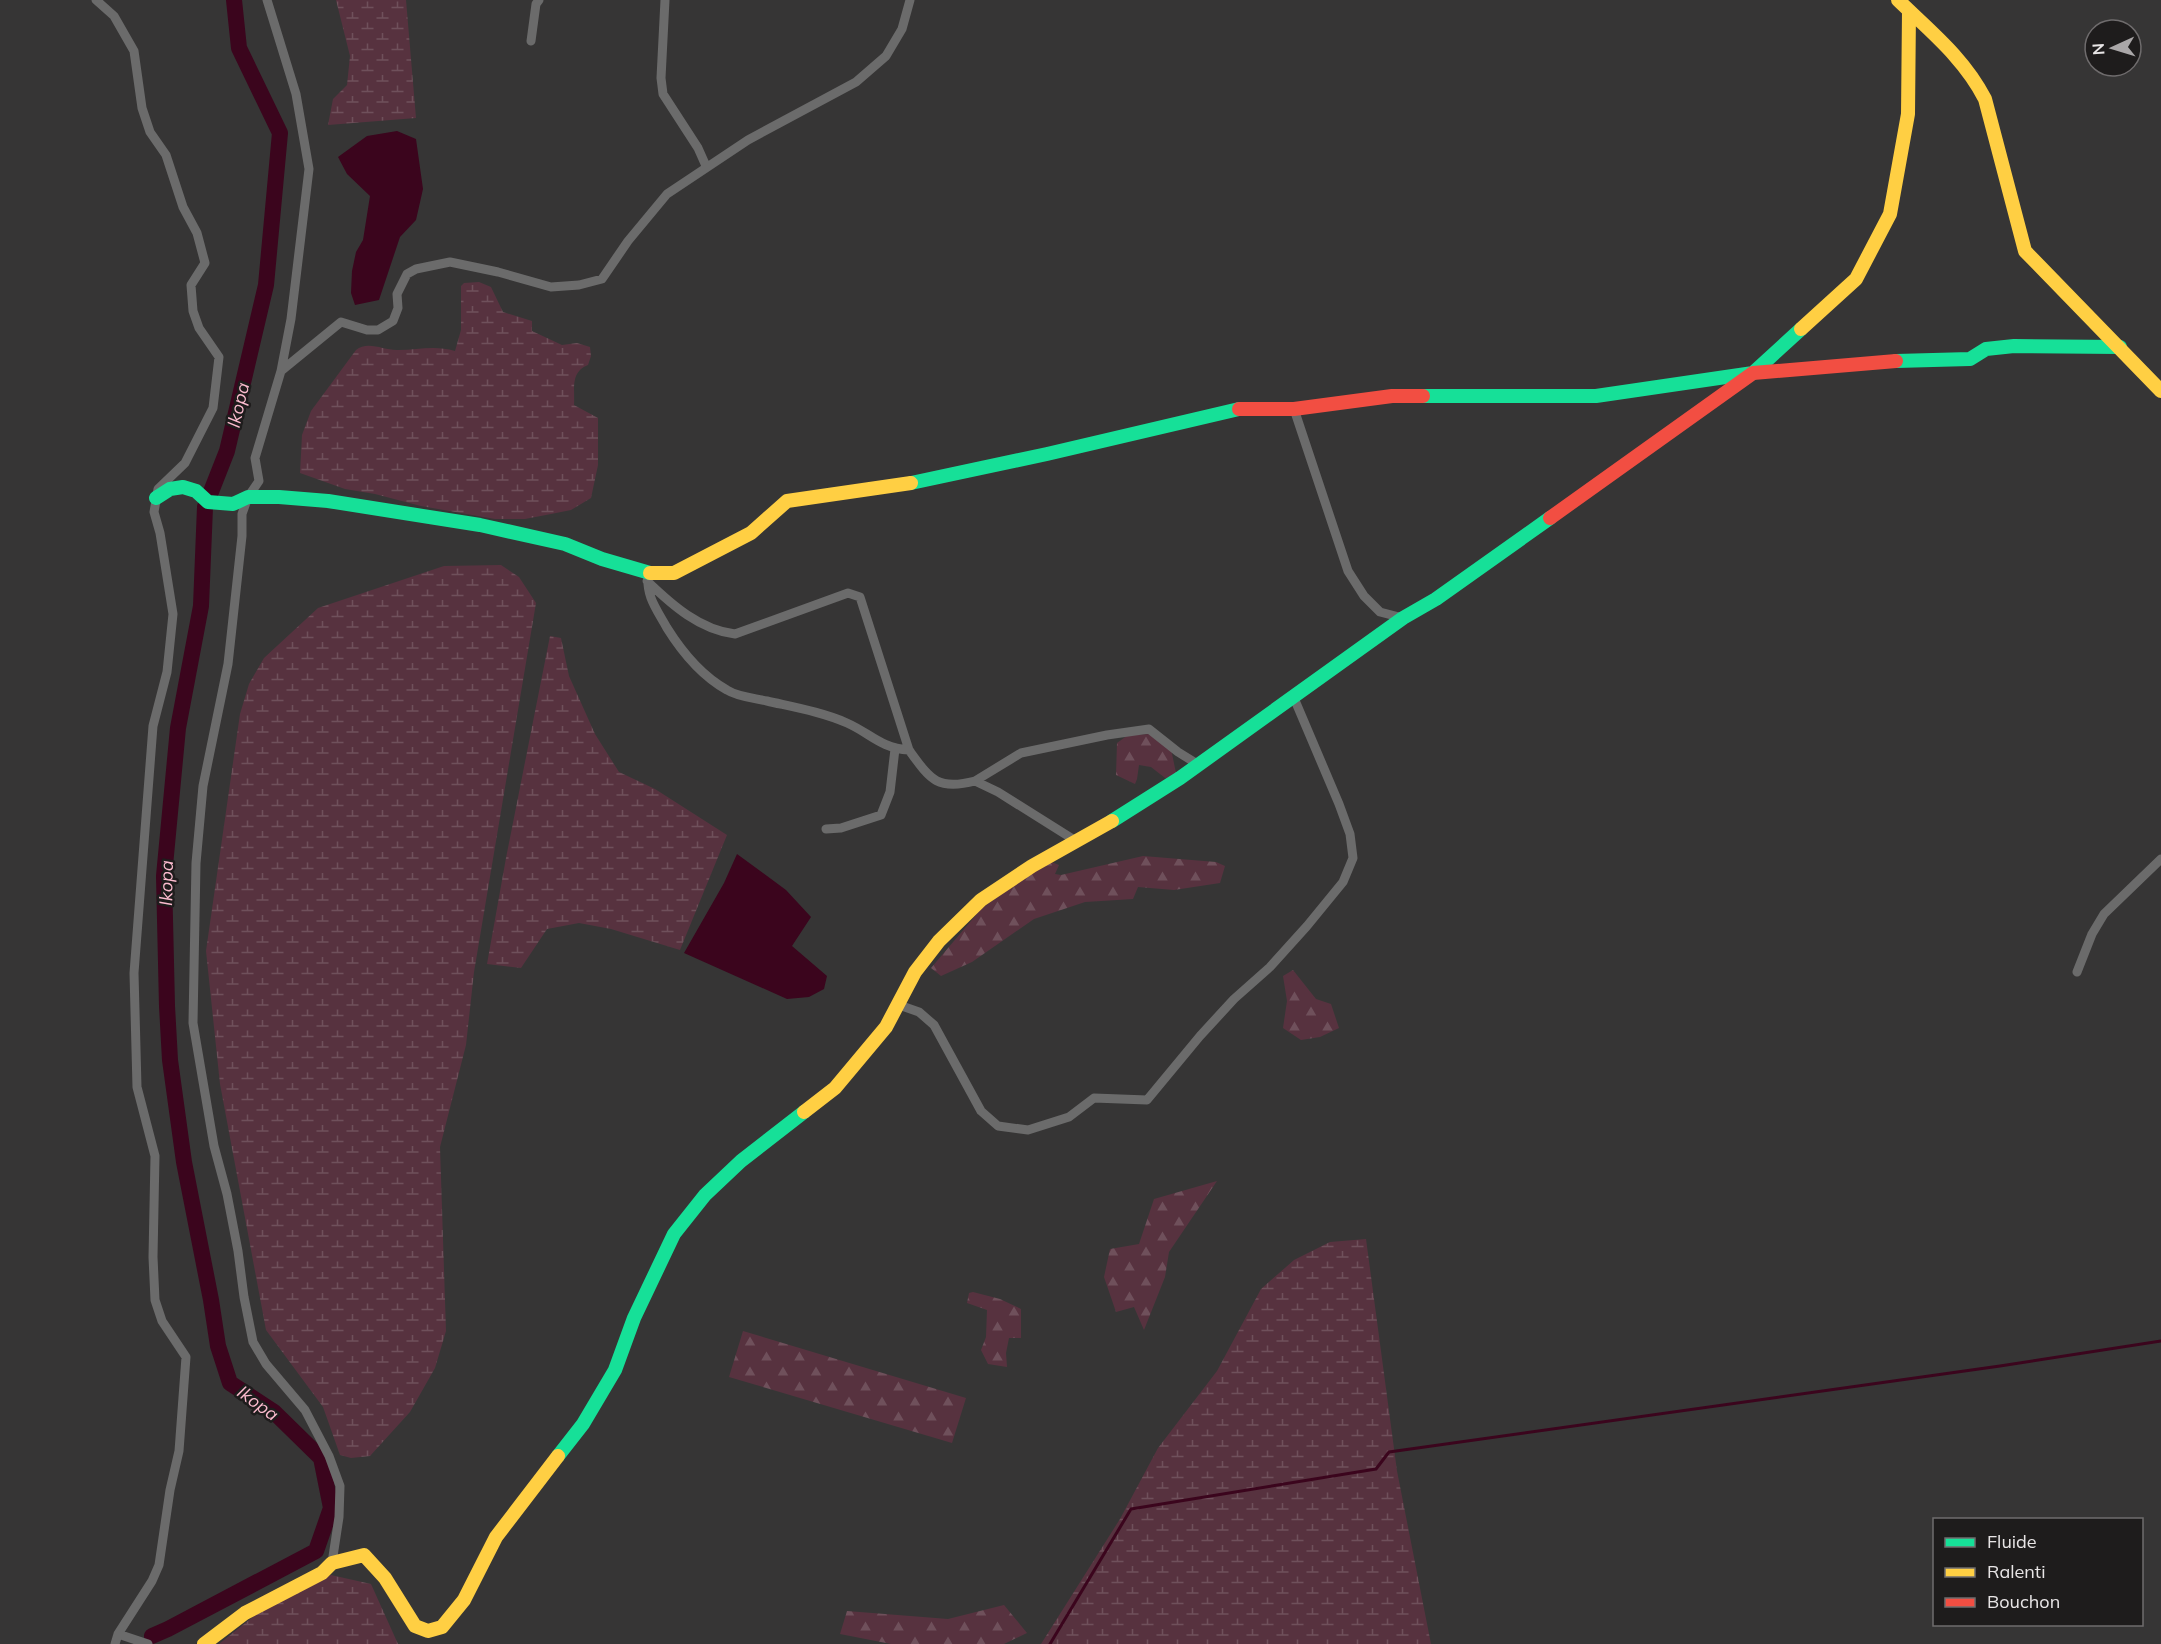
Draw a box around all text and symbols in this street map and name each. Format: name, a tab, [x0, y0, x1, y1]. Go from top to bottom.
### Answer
north arrow	[2083, 18, 2143, 78]
text: N	[2088, 42, 2108, 56]
water label: Ikopa	[222, 380, 254, 430]
water label: Ikopa	[154, 860, 178, 906]
water label: Ikopa	[233, 1380, 283, 1426]
legend	[1933, 1518, 2143, 1626]
text: Fluide	[1987, 1530, 2037, 1553]
text: Ralenti	[1987, 1560, 2045, 1583]
text: Bouchon	[1987, 1590, 2060, 1613]

